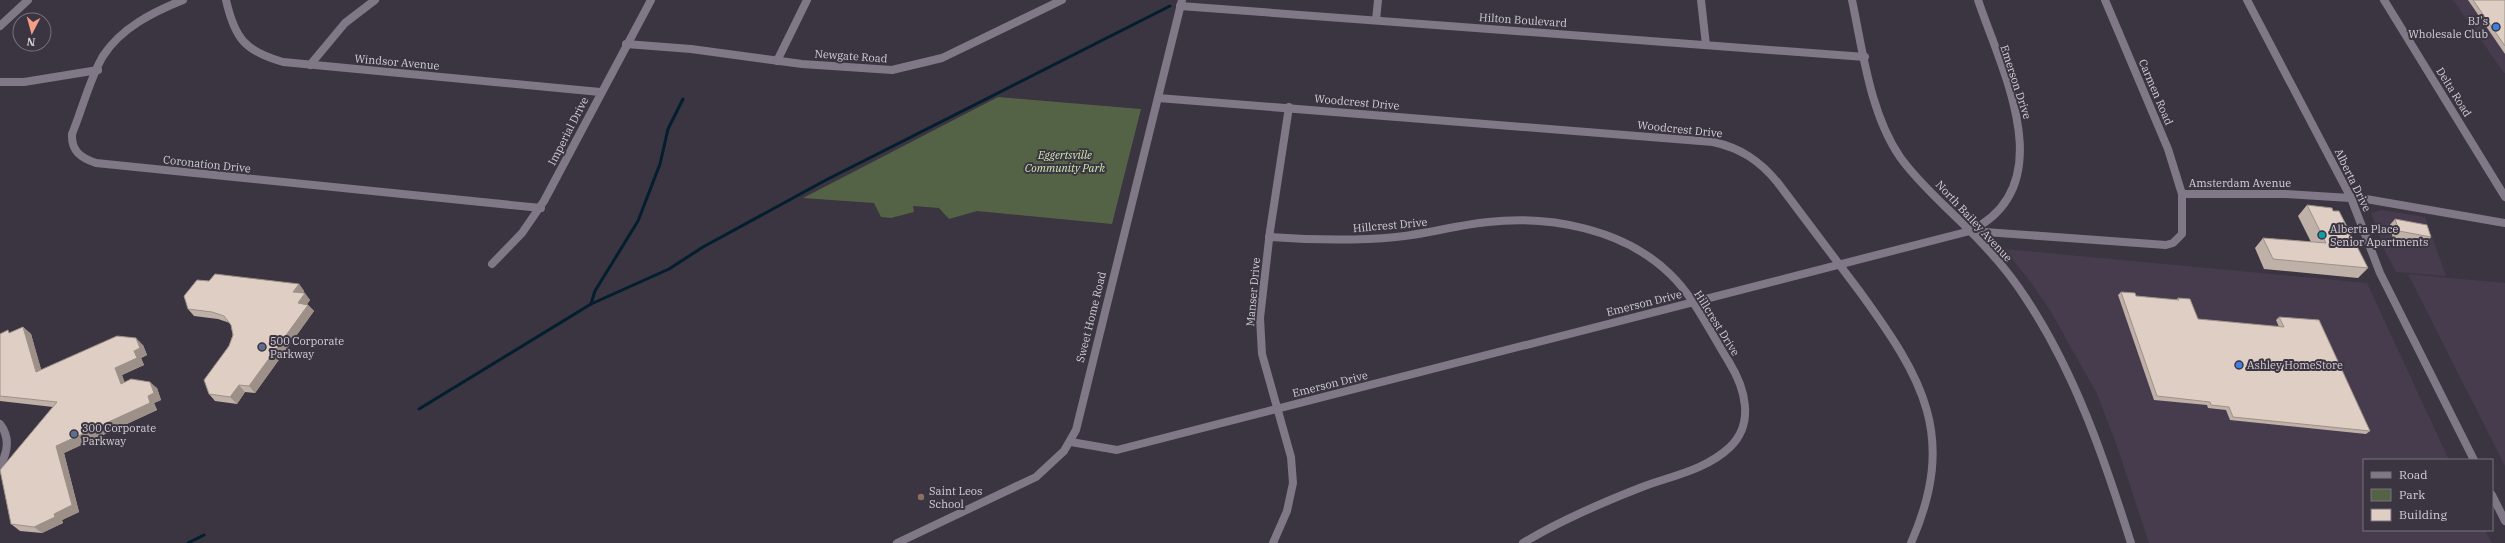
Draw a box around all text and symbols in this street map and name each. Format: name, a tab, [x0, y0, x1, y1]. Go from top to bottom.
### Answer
street label: Hilton Boulevard	[1479, 10, 1568, 30]
north arrow	[12, 12, 52, 52]
place label: BJ's Wholesale Club	[2408, 14, 2488, 41]
marker: BJ's Wholesale Club	[2491, 22, 2501, 32]
text: N	[26, 34, 36, 49]
street label: Emerson Drive	[1997, 43, 2035, 121]
street label: Newgate Road	[814, 46, 888, 66]
street label: Windsor Avenue	[354, 51, 440, 73]
street label: Carmen Road	[2136, 57, 2176, 127]
street label: Delta Road	[2433, 65, 2475, 120]
street label: Woodcrest Drive	[1314, 91, 1400, 113]
street label: Imperial Drive	[545, 94, 591, 168]
street label: Woodcrest Drive	[1637, 118, 1723, 140]
street label: Alberta Drive	[2332, 146, 2374, 214]
park label: Eggertsville Community Park	[1025, 148, 1105, 175]
street label: Coronation Drive	[162, 152, 252, 176]
street label: Amsterdam Avenue	[2189, 176, 2291, 190]
street label: North Bailey Avenue	[1933, 177, 2015, 265]
street label: Hillcrest Drive	[1352, 215, 1428, 235]
place label: Alberta Place Senior Apartments	[2330, 222, 2428, 249]
marker: Alberta Place Senior Apartments	[2317, 230, 2327, 240]
street label: Manser Drive	[1243, 257, 1263, 327]
street label: Sweet Home Road	[1073, 270, 1109, 364]
street label: Emerson Drive	[1605, 287, 1683, 319]
street label: Hillcrest Drive	[1691, 288, 1743, 358]
place label: 500 Corporate Parkway	[270, 334, 344, 361]
marker: 500 Corporate Parkway	[257, 342, 267, 352]
place label: Ashley HomeStore	[2247, 358, 2343, 372]
marker: Ashley HomeStore	[2234, 360, 2244, 370]
street label: Emerson Drive	[1291, 368, 1369, 400]
place label: 300 Corporate Parkway	[82, 421, 156, 448]
marker: 300 Corporate Parkway	[69, 429, 79, 439]
legend	[2363, 459, 2493, 531]
text: Road	[2399, 467, 2428, 482]
place label: Saint Leos School	[929, 484, 982, 511]
text: Park	[2399, 487, 2425, 502]
marker: Saint Leos School	[916, 492, 926, 502]
text: Building	[2399, 507, 2447, 522]

